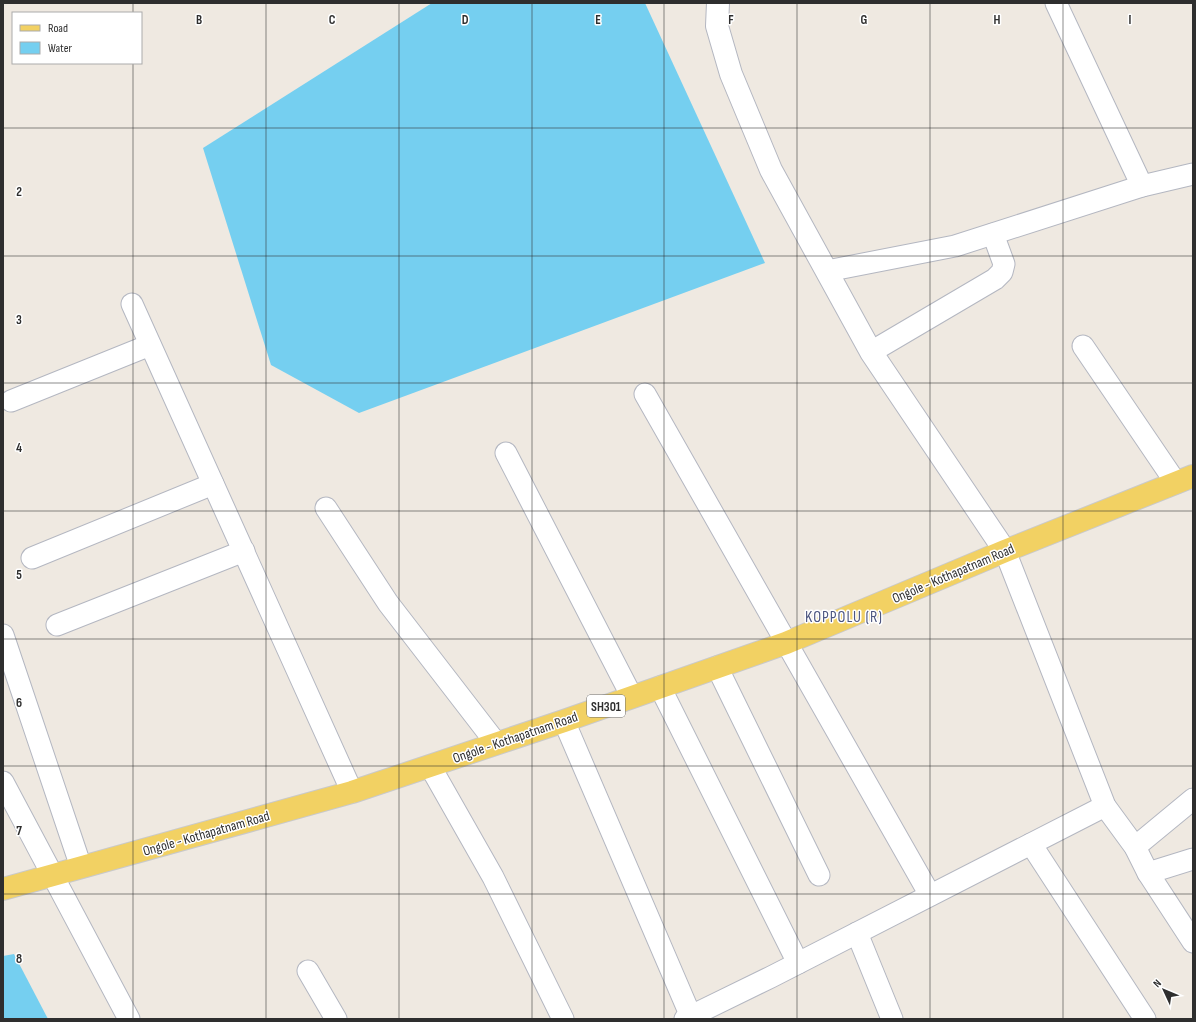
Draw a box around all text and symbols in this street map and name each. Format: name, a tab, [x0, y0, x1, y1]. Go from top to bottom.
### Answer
legend	[12, 12, 142, 64]
text: B	[196, 12, 202, 28]
text: C	[329, 12, 336, 28]
text: D	[462, 12, 469, 28]
text: E	[595, 12, 601, 28]
text: F	[728, 12, 734, 28]
text: G	[861, 12, 868, 28]
text: H	[994, 12, 1001, 28]
text: I	[1129, 12, 1132, 28]
text: Road	[48, 21, 68, 36]
text: Water	[48, 41, 72, 56]
text: 2	[16, 184, 22, 200]
text: 3	[16, 312, 22, 328]
text: 4	[16, 440, 22, 456]
street label: Ongole - Kothapatnam Road	[890, 540, 1017, 607]
text: 5	[16, 567, 22, 583]
district label: KOPPOLU (R)	[805, 608, 883, 627]
text: 6	[16, 695, 22, 711]
road number: SH301	[587, 695, 625, 717]
street label: Ongole - Kothapatnam Road	[450, 708, 580, 767]
street label: Ongole - Kothapatnam Road	[141, 807, 272, 860]
text: 7	[16, 823, 22, 839]
text: 8	[16, 951, 22, 967]
north arrow	[1144, 970, 1184, 1010]
text: N	[1150, 977, 1164, 990]

